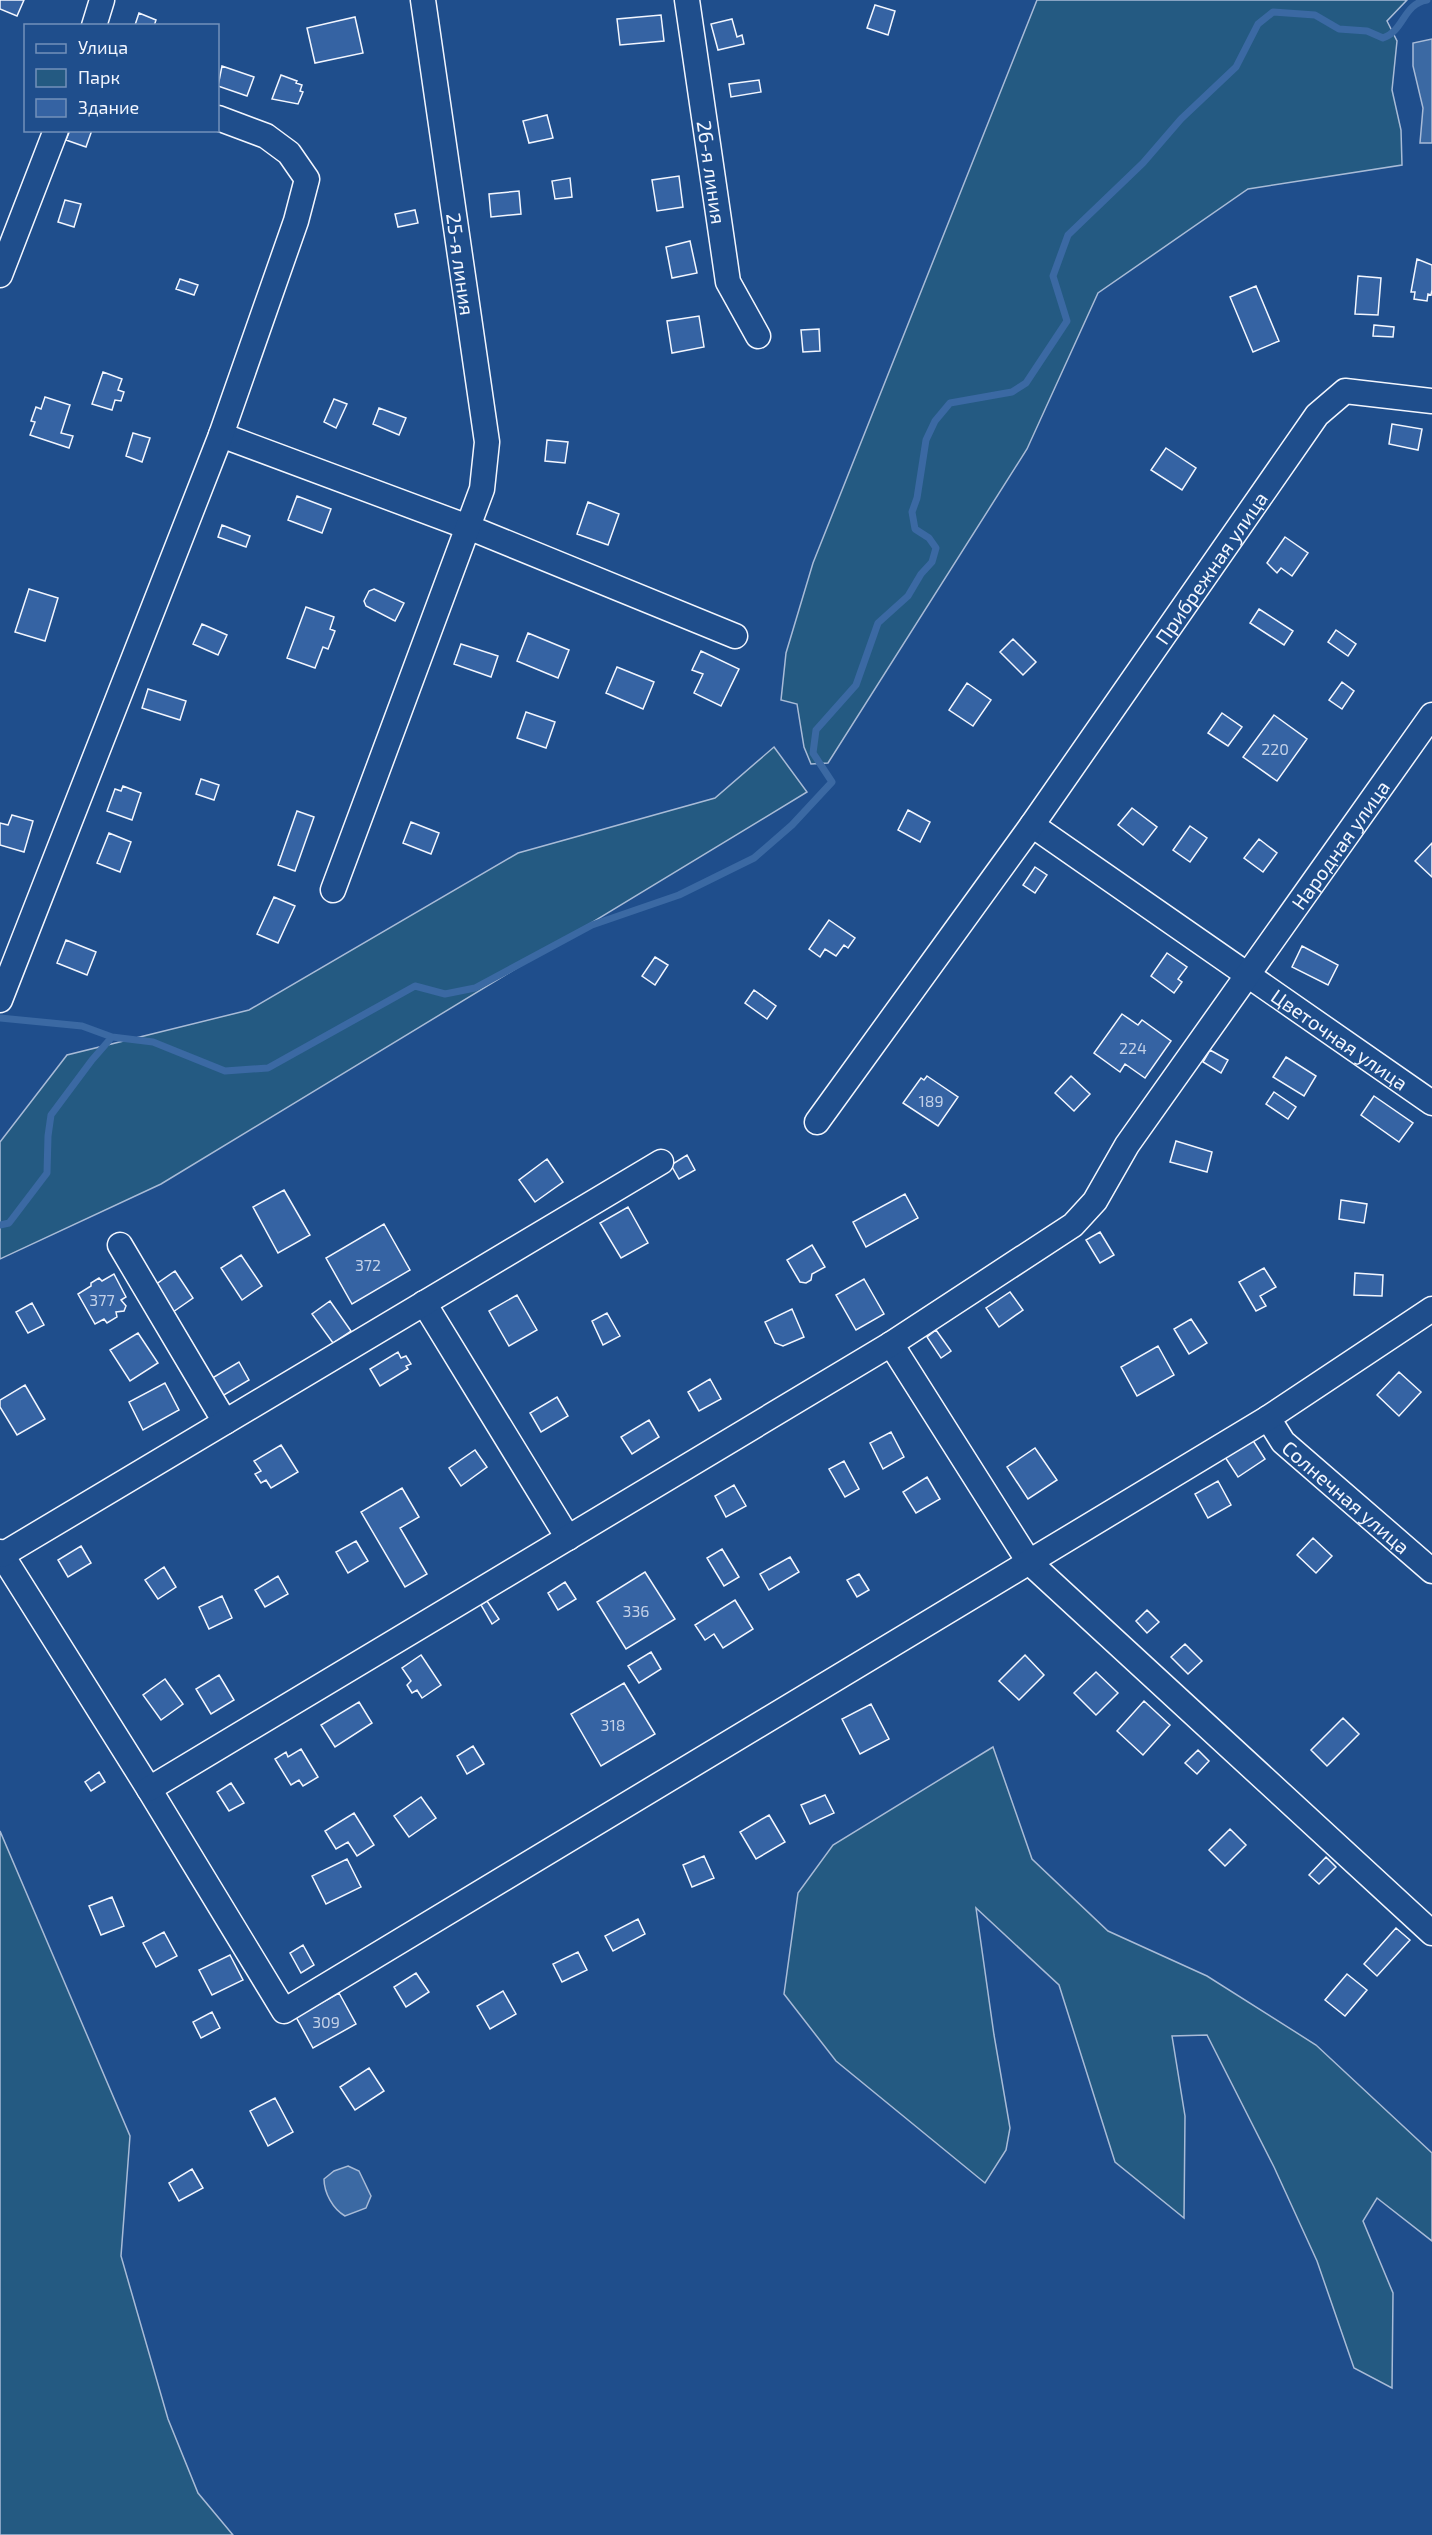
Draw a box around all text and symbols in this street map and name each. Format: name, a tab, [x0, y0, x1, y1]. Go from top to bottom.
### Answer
legend	[24, 24, 219, 132]
text: Улица	[78, 36, 128, 58]
text: Парк	[78, 66, 120, 88]
text: Здание	[78, 96, 139, 118]
street label: 26-я линия	[693, 119, 731, 226]
street label: 25-я линия	[442, 211, 480, 317]
street label: Прибрежная улица	[1150, 487, 1272, 649]
house number: 220	[1261, 739, 1289, 758]
street label: Народная улица	[1286, 775, 1394, 914]
street label: Цветочная улица	[1267, 983, 1413, 1095]
house number: 224	[1119, 1038, 1147, 1057]
house number: 189	[918, 1091, 944, 1110]
house number: 372	[355, 1255, 381, 1274]
house number: 377	[89, 1290, 115, 1309]
street label: Солнечная улица	[1278, 1435, 1415, 1558]
house number: 336	[623, 1601, 649, 1620]
house number: 318	[601, 1715, 625, 1734]
house number: 309	[312, 2012, 340, 2031]

